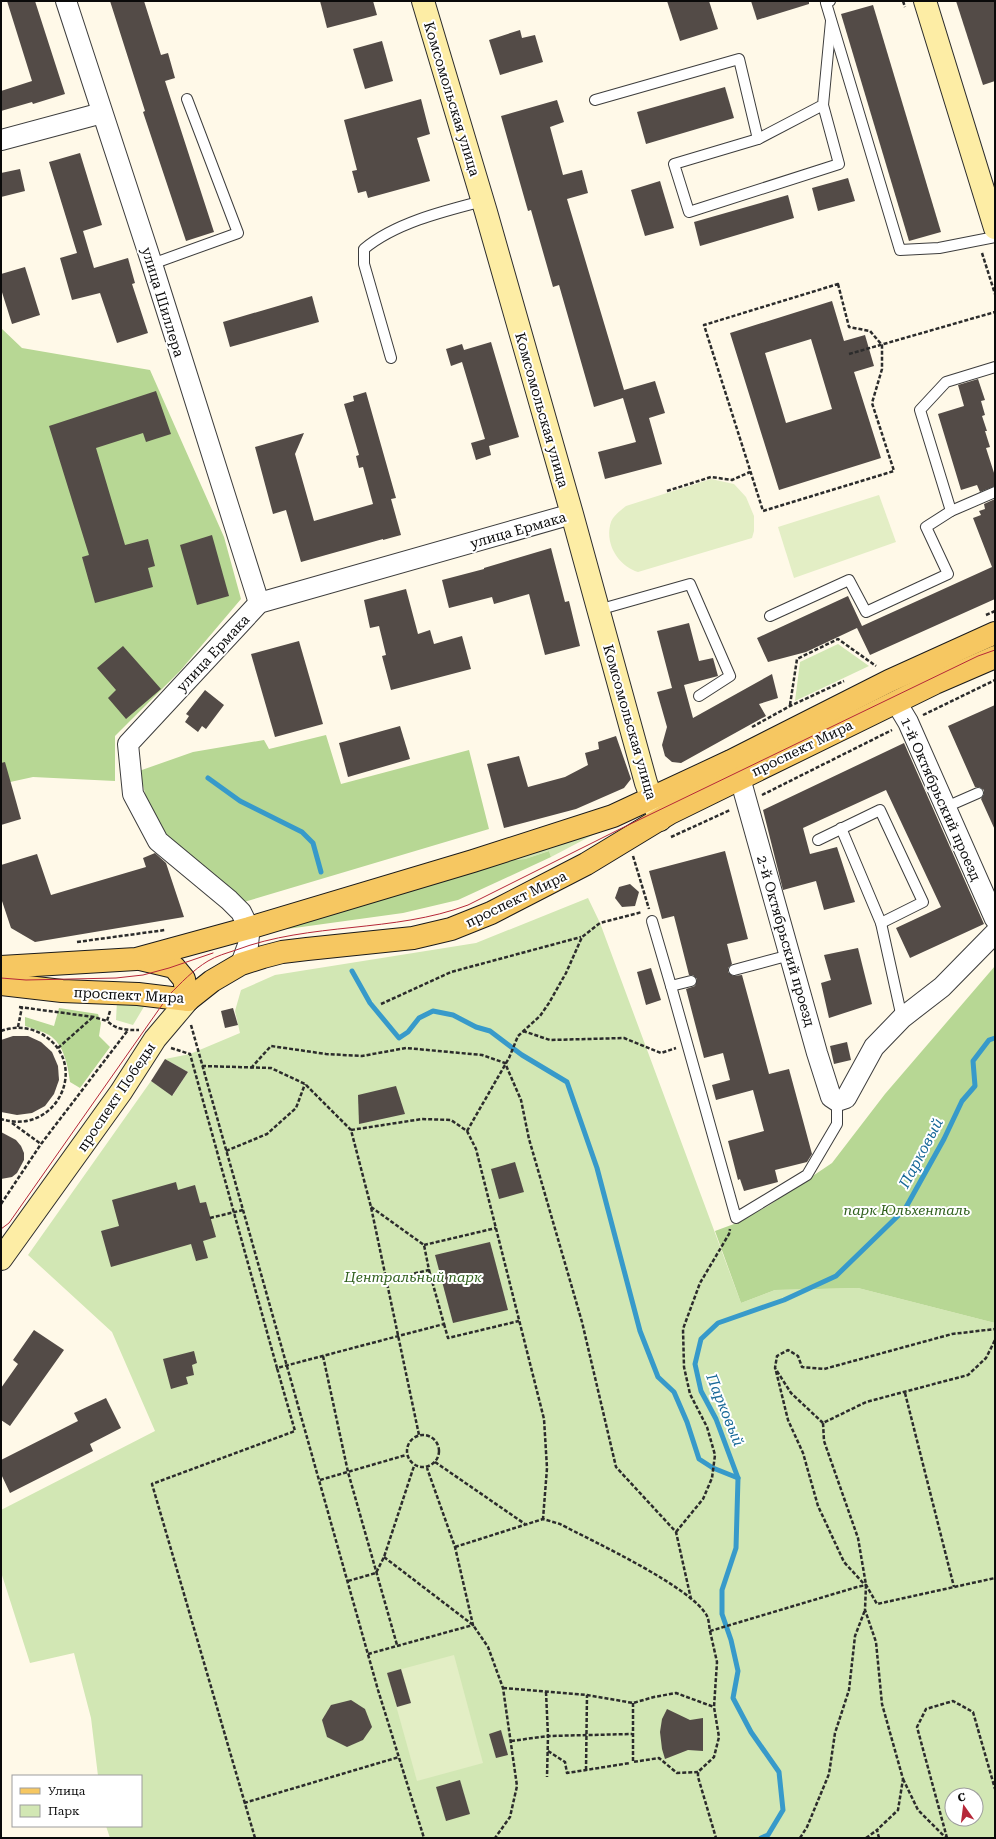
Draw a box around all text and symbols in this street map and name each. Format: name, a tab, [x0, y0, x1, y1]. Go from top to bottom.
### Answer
street label: Комсомольская улица	[421, 20, 483, 179]
street label: улица Шиллера	[139, 245, 187, 359]
street label: Комсомольская улица	[512, 331, 572, 490]
street label: улица Ермака	[468, 509, 568, 551]
street label: улица Ермака	[173, 611, 253, 695]
street label: Комсомольская улица	[600, 643, 660, 802]
street label: 1-й Октябрьский проезд	[898, 715, 984, 883]
street label: проспект Мира	[749, 716, 856, 779]
street label: 2-й Октябрьский проезд	[754, 854, 818, 1029]
street label: проспект Мира	[463, 867, 570, 930]
street label: проспект Мира	[73, 984, 185, 1006]
street label: проспект Победы	[74, 1040, 158, 1154]
water label: Парковый	[895, 1115, 947, 1192]
park label: парк Юльхенталь	[844, 1202, 970, 1218]
park label: Центральный парк	[343, 1269, 482, 1285]
water label: Парковый	[702, 1370, 748, 1449]
legend	[12, 1775, 142, 1827]
text: Улица	[48, 1784, 86, 1798]
north arrow	[944, 1787, 984, 1827]
text: С	[956, 1790, 967, 1805]
text: Парк	[48, 1804, 80, 1818]

